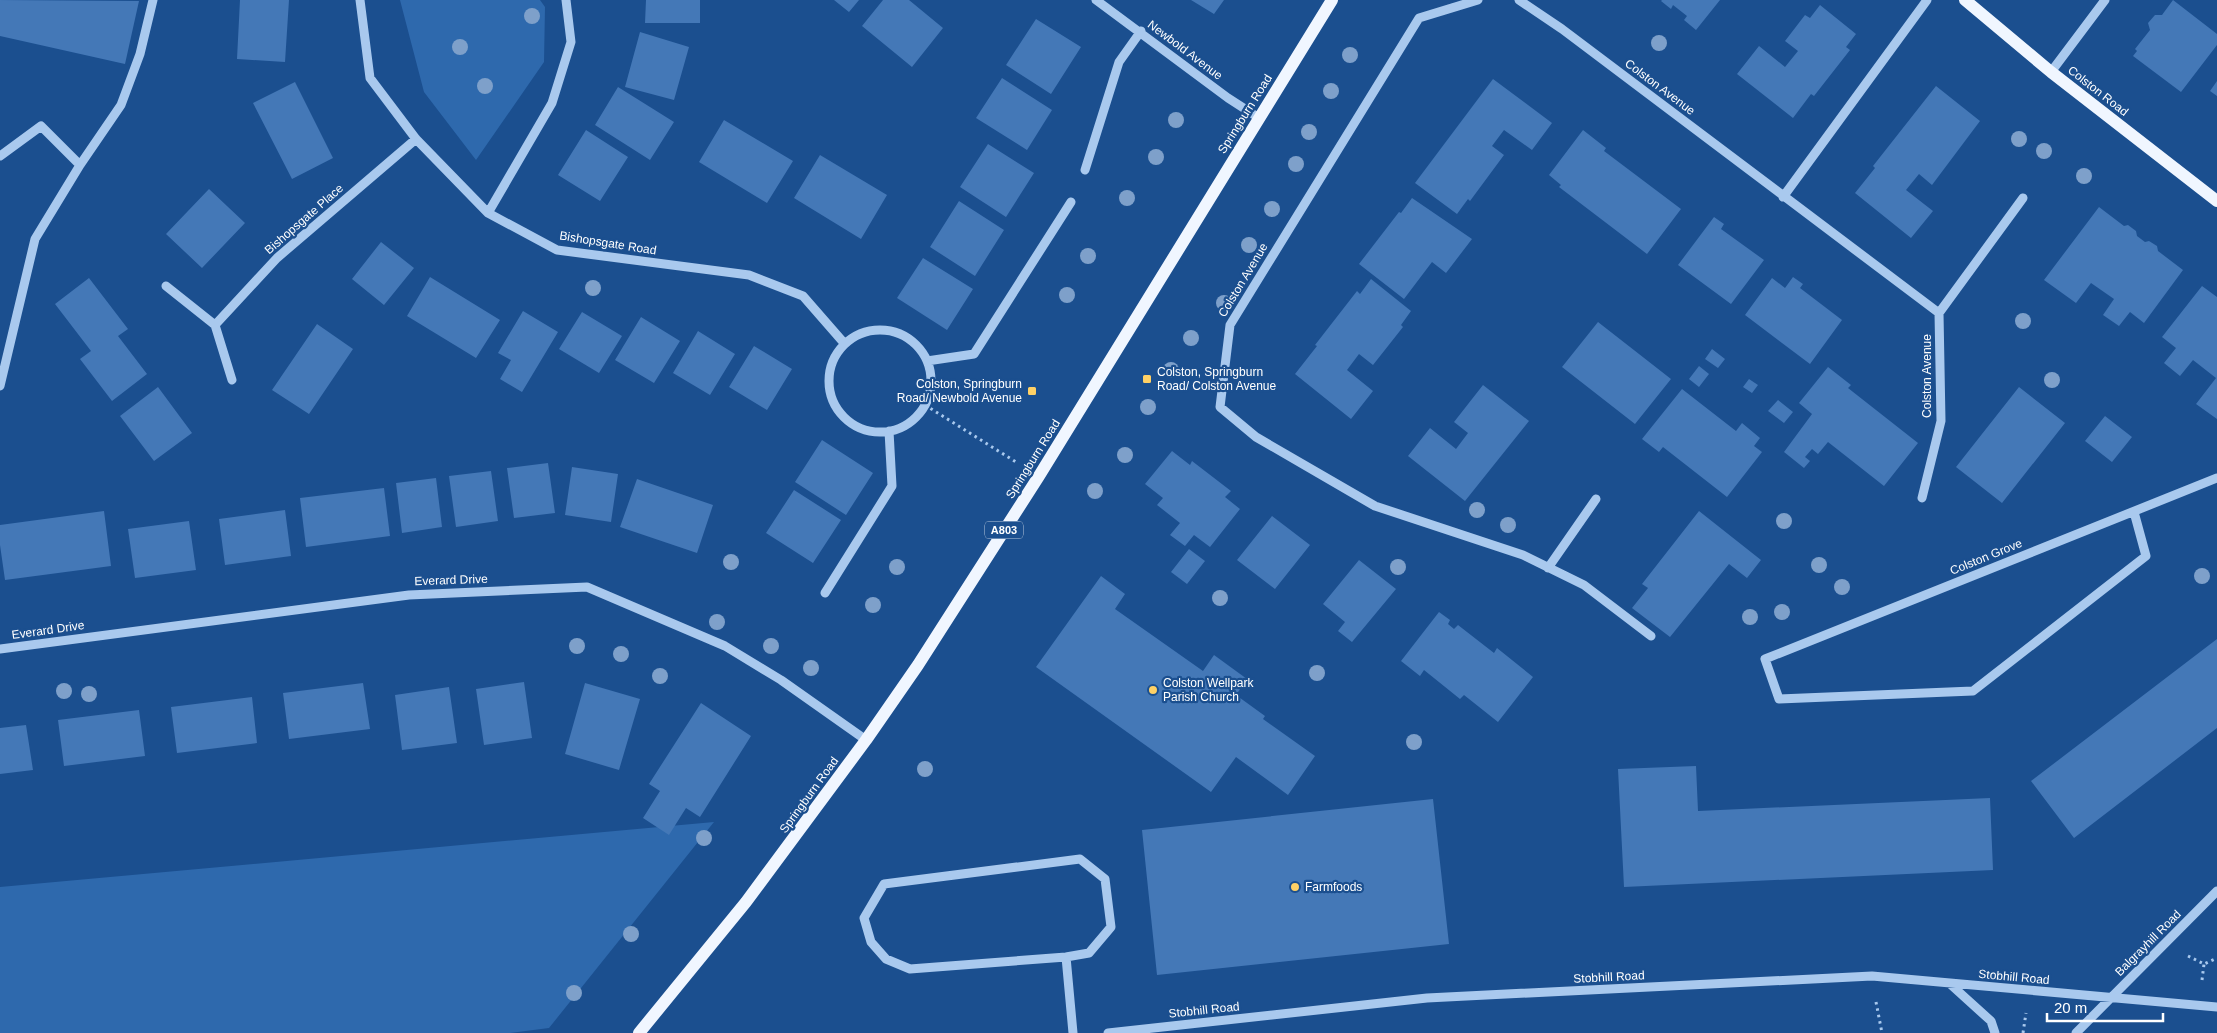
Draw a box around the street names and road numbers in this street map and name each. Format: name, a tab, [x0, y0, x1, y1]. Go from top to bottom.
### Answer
street label: Newbold Avenue	[1145, 17, 1225, 83]
street label: Colston Avenue	[1622, 56, 1698, 118]
street label: Colston Road	[2065, 63, 2131, 119]
street label: Springburn Road	[1215, 72, 1275, 156]
street label: Bishopsgate Place	[262, 181, 346, 257]
street label: Bishopsgate Road	[558, 228, 658, 258]
street label: Colston Avenue	[1215, 240, 1271, 320]
street label: Colston Avenue	[1920, 334, 1934, 418]
street label: Springburn Road	[1003, 417, 1063, 501]
road number: A803	[985, 522, 1023, 538]
street label: Colston Grove	[1948, 536, 2024, 578]
street label: Everard Drive	[414, 572, 488, 588]
street label: Everard Drive	[11, 618, 86, 642]
street label: Springburn Road	[777, 754, 841, 836]
street label: Balgrayhill Road	[2112, 907, 2184, 979]
street label: Stobhill Road	[1978, 967, 2050, 987]
street label: Stobhill Road	[1573, 968, 1645, 986]
street label: Stobhill Road	[1168, 999, 1240, 1021]

